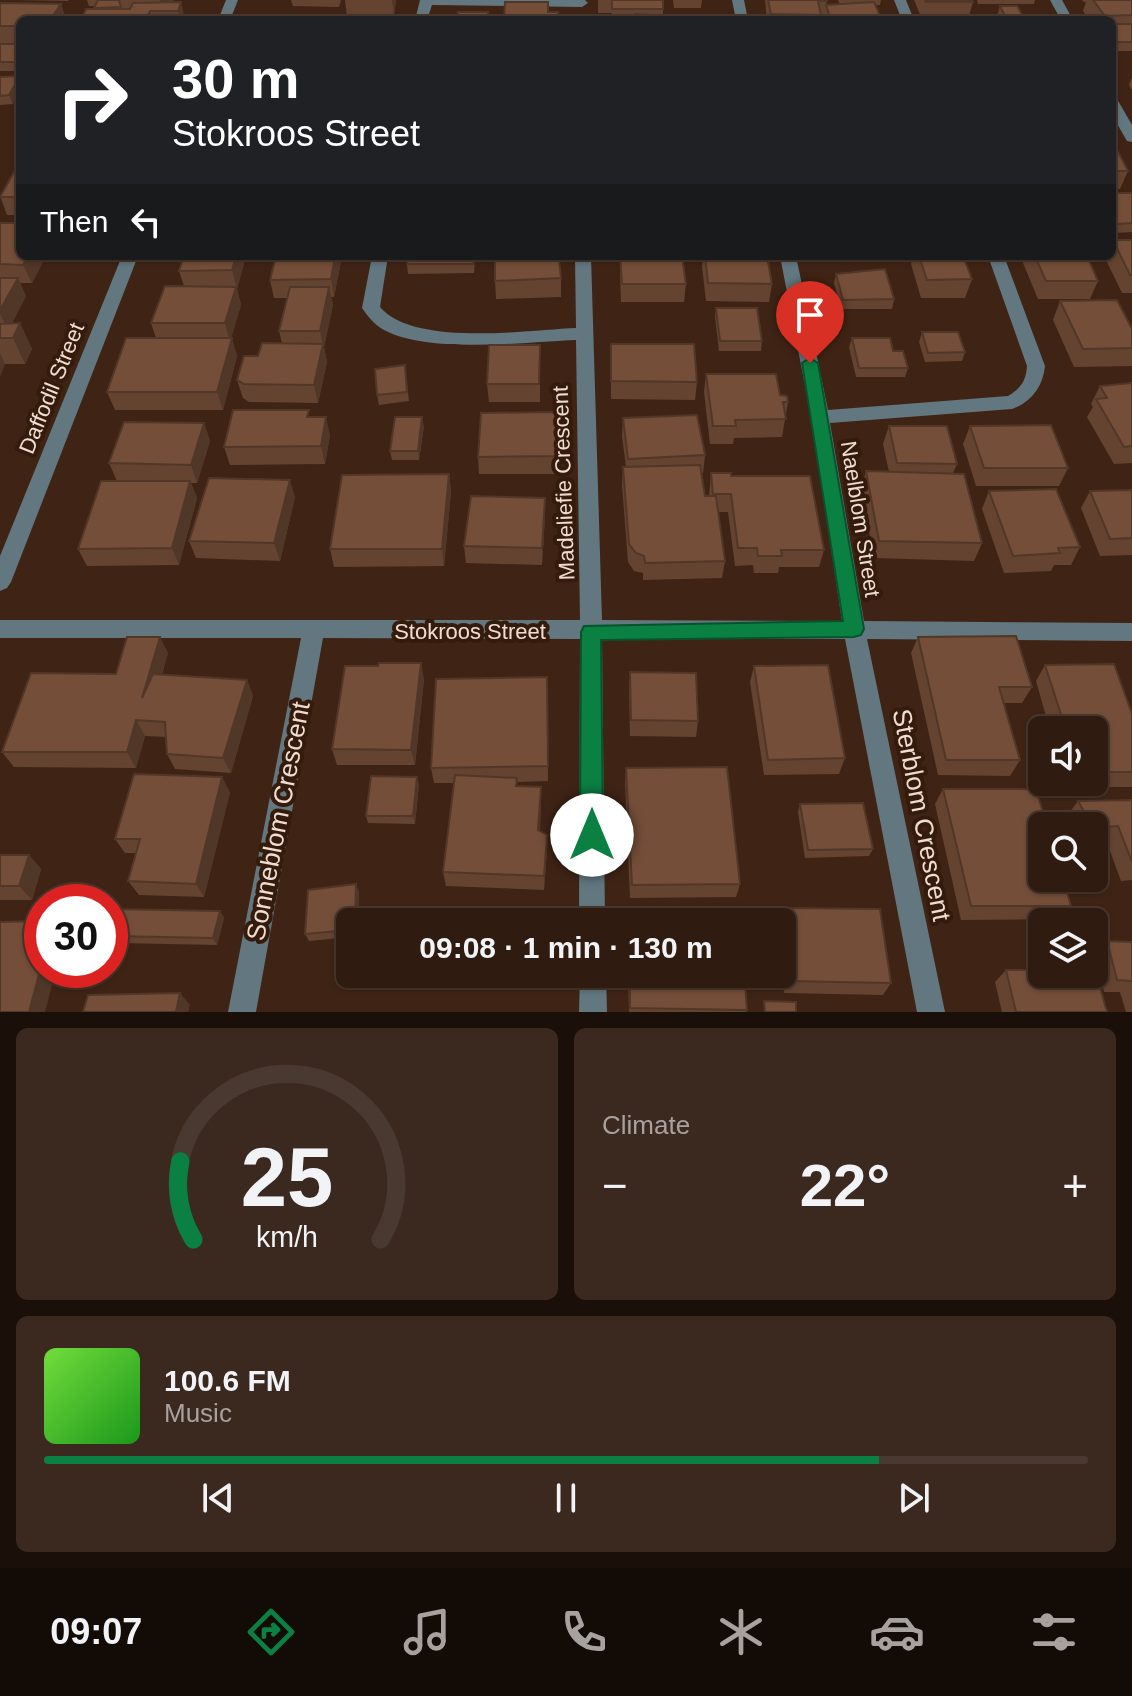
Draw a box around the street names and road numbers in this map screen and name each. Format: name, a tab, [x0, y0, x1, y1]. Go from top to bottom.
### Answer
street label: Daffodil Street	[14, 319, 89, 457]
street label: Madeliefie Crescent	[548, 385, 579, 581]
street label: Naelblom Street	[836, 439, 885, 599]
street label: Stokroos Street	[394, 619, 546, 644]
street label: Sonneblom Crescent	[240, 698, 316, 943]
street label: Sterblom Crescent	[887, 706, 957, 924]

